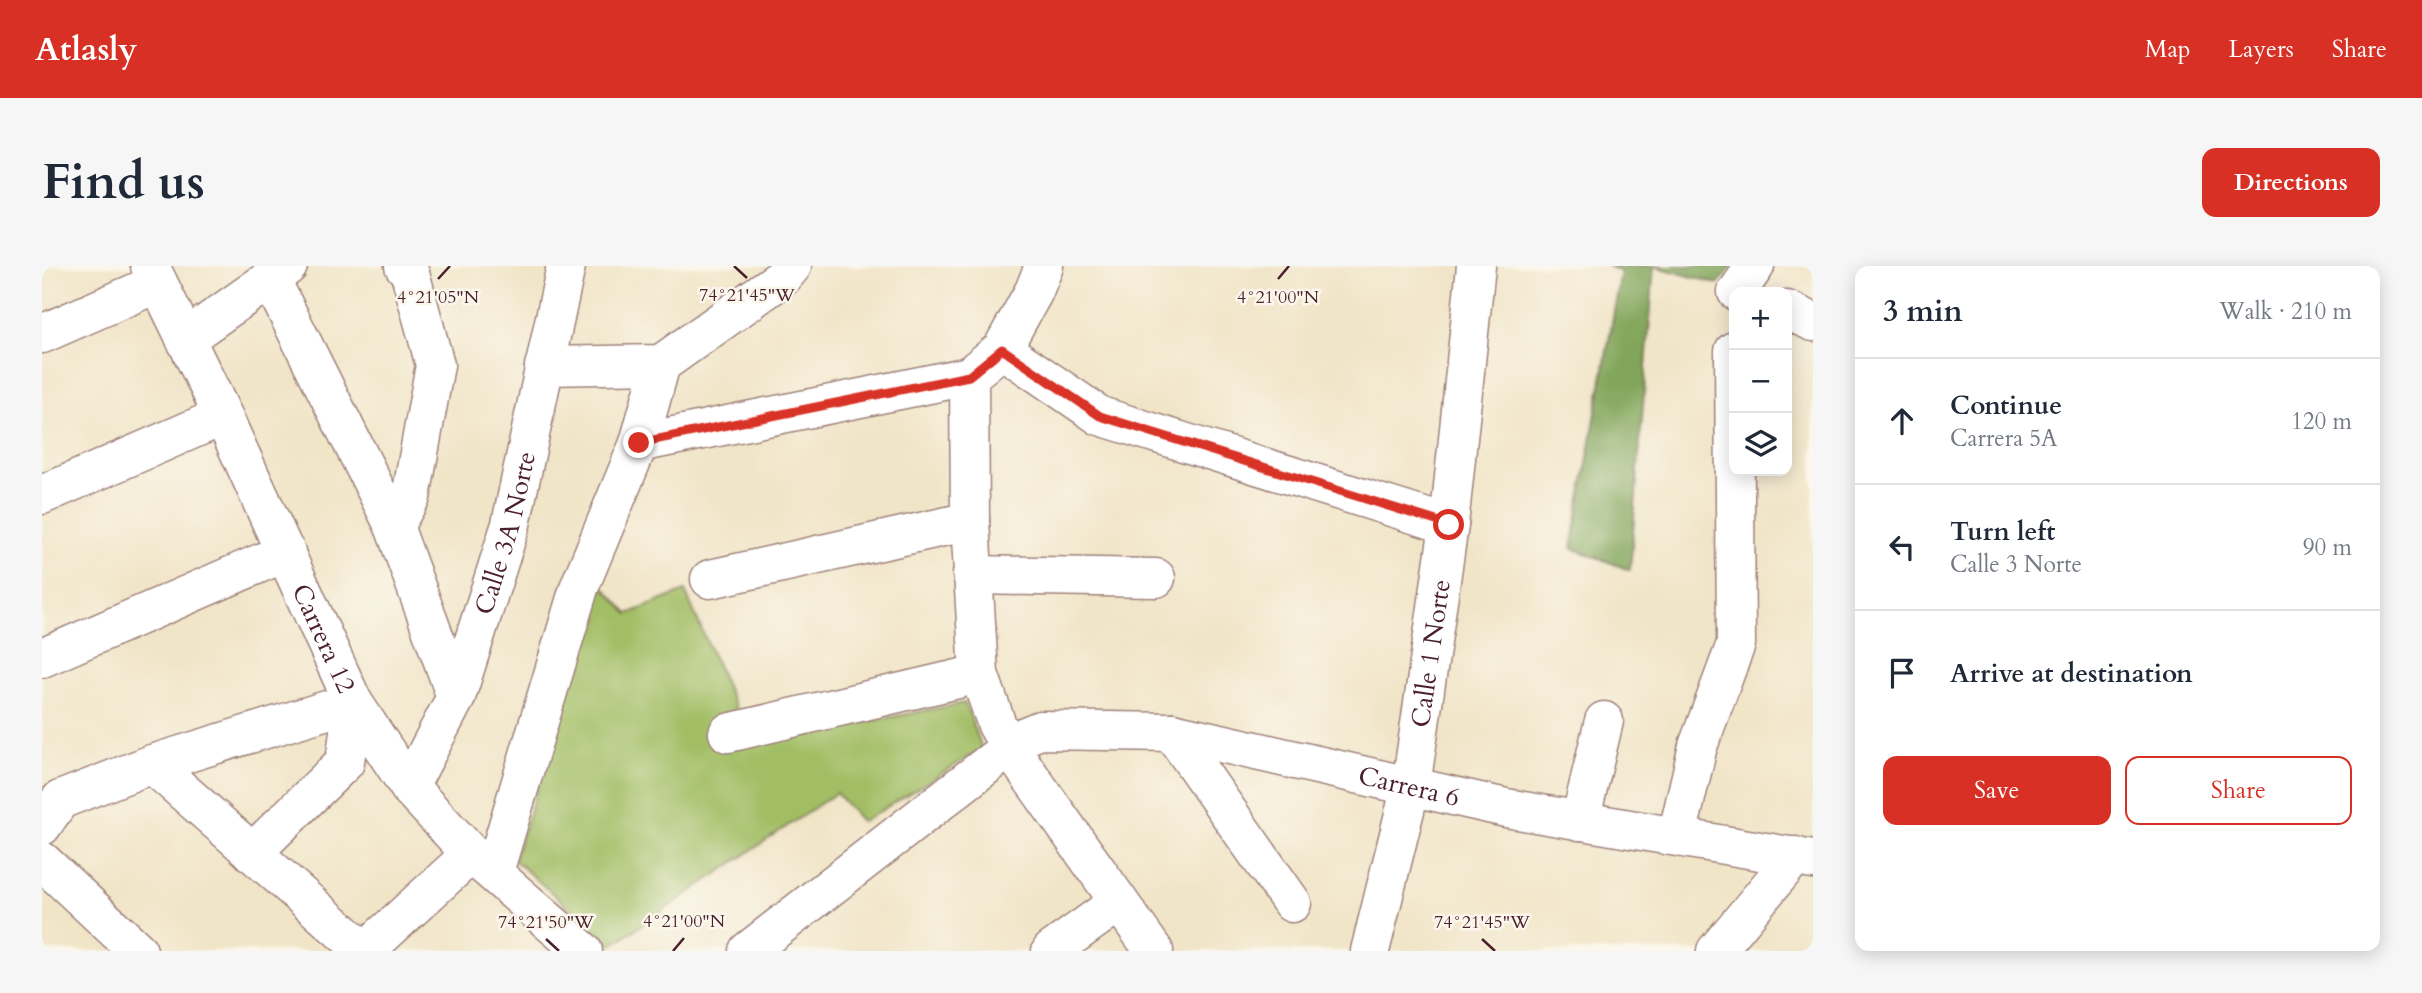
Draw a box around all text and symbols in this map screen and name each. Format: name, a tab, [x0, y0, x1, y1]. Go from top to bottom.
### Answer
text: Atlasly	[35, 27, 137, 72]
text: Map	[2145, 33, 2191, 66]
text: Layers	[2229, 33, 2294, 66]
text: Share	[2332, 33, 2387, 66]
button: Directions	[2202, 148, 2380, 217]
text: Find us	[42, 149, 205, 216]
text: 74°21'45"W	[699, 283, 795, 308]
text: 4°21'05"N	[397, 285, 480, 310]
text: 4°21'00"N	[1237, 285, 1320, 310]
map controls	[1729, 287, 1792, 476]
button: +	[1729, 287, 1792, 350]
text: 3 min	[1883, 291, 1963, 332]
text: Walk · 210 m	[2219, 296, 2352, 327]
button: −	[1729, 350, 1792, 413]
text: Continue	[1950, 388, 2062, 423]
icon: ahead	[1883, 402, 1921, 440]
text: 120 m	[2291, 406, 2352, 437]
button: layers	[1729, 413, 1792, 476]
text: Carrera 5A	[1950, 423, 2057, 454]
route end	[623, 427, 654, 458]
street label: Calle 3A Norte	[466, 448, 544, 619]
route start	[1433, 509, 1464, 540]
text: Turn left	[1950, 514, 2055, 549]
icon: left	[1883, 528, 1921, 566]
text: 90 m	[2303, 532, 2352, 563]
text: Calle 3 Norte	[1950, 549, 2082, 580]
street label: Calle 1 Norte	[1403, 577, 1459, 730]
street label: Carrera 12	[284, 578, 364, 699]
icon: arrive	[1883, 654, 1921, 692]
text: Arrive at destination	[1950, 656, 2193, 691]
button: Save	[1883, 756, 2111, 825]
button: Share	[2125, 756, 2352, 825]
street label: Carrera 6	[1355, 758, 1463, 815]
text: 4°21'00"N	[643, 909, 726, 934]
text: 74°21'50"W	[498, 910, 594, 935]
text: 74°21'45"W	[1434, 910, 1530, 935]

